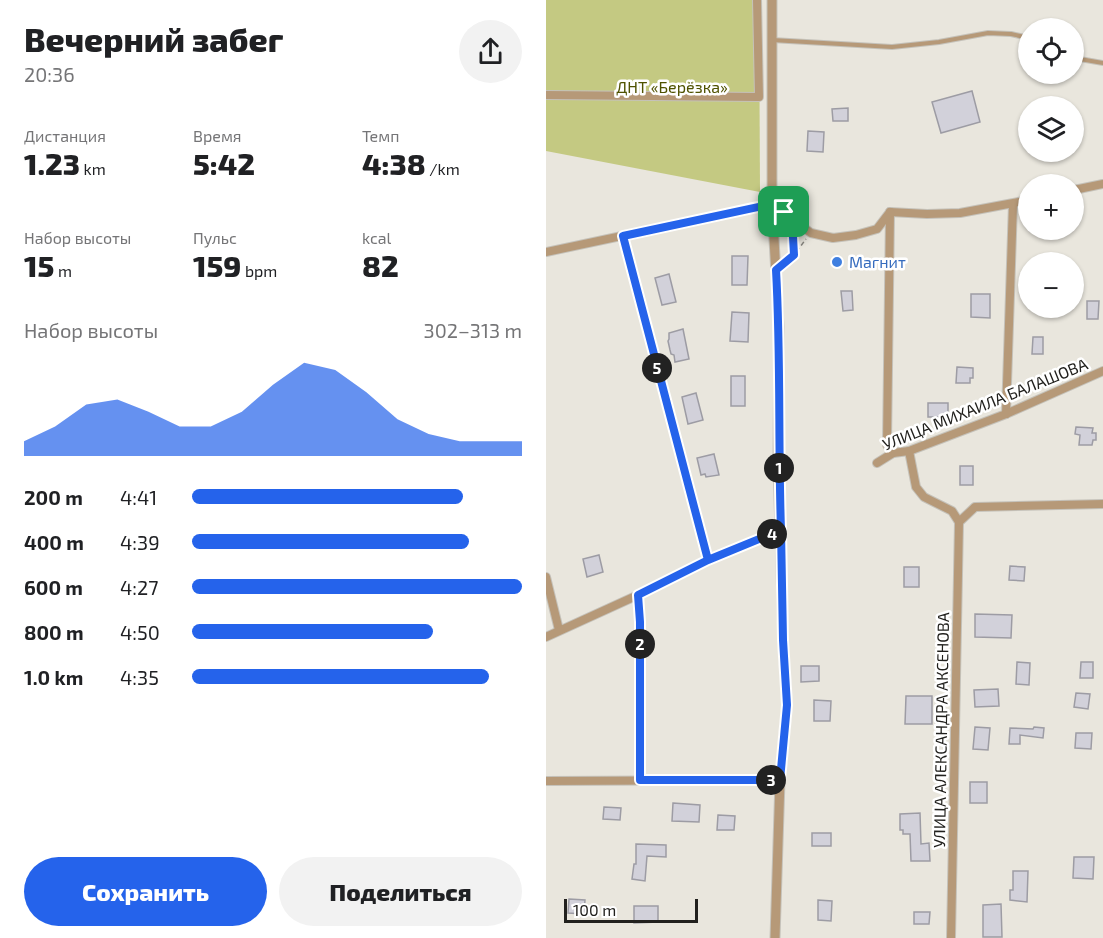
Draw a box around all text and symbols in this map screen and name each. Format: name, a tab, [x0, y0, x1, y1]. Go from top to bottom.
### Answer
map controls	[1018, 18, 1084, 318]
button: locate	[1018, 18, 1084, 84]
text: Вечерний забег	[24, 19, 283, 59]
button: share	[459, 20, 522, 83]
text: 20:36	[24, 62, 75, 86]
park label: ДНТ «Берёзка»	[616, 77, 728, 96]
button: layers	[1018, 96, 1084, 162]
text: Дистанция	[24, 126, 106, 145]
text: Время	[193, 126, 242, 145]
text: Темп	[362, 126, 399, 145]
text: 1.23	[24, 145, 80, 181]
text: 5:42	[193, 145, 255, 181]
text: 4:38	[362, 145, 426, 181]
text: km	[80, 159, 106, 178]
text: /km	[426, 159, 460, 178]
button: +	[1018, 174, 1084, 240]
pin	[758, 186, 809, 237]
icon: arrive	[767, 195, 800, 228]
text: Набор высоты	[24, 228, 131, 247]
text: Пульс	[193, 228, 237, 247]
text: kcal	[362, 228, 391, 247]
text: 15	[24, 247, 54, 283]
text: 159	[193, 247, 241, 283]
text: 82	[362, 247, 399, 283]
place label: Магнит	[849, 252, 906, 271]
button: −	[1018, 252, 1084, 318]
marker: Магнит	[830, 255, 844, 269]
text: m	[54, 261, 72, 280]
text: bpm	[241, 261, 277, 280]
text: Набор высоты	[24, 318, 158, 342]
text: 302–313 m	[424, 318, 522, 342]
pin: 5	[642, 353, 672, 383]
street label: УЛИЦА МИХАИЛА БАЛАШОВА	[879, 354, 1090, 453]
text: 5	[653, 358, 661, 377]
pin: 1	[764, 453, 794, 483]
text: 1	[776, 458, 782, 477]
text: 200 m	[24, 485, 83, 509]
text: 4:41	[120, 485, 157, 509]
pin: 4	[757, 519, 787, 549]
text: 4	[767, 524, 777, 543]
text: 400 m	[24, 530, 84, 554]
text: 4:39	[120, 530, 160, 554]
text: 600 m	[24, 575, 83, 599]
text: 4:27	[120, 575, 159, 599]
street label: УЛИЦА АЛЕКСАНДРА АКСЕНОВА	[929, 612, 952, 848]
text: 800 m	[24, 620, 84, 644]
text: 4:50	[120, 620, 160, 644]
pin: 2	[625, 629, 655, 659]
text: 2	[635, 634, 645, 653]
text: 1.0 km	[24, 665, 83, 689]
text: 4:35	[120, 665, 159, 689]
pin: 3	[756, 765, 786, 795]
text: 3	[766, 770, 776, 789]
button: Сохранить	[24, 857, 267, 926]
button: Поделиться	[279, 857, 522, 926]
scale bar	[564, 896, 698, 924]
text: 100 m	[573, 900, 616, 919]

